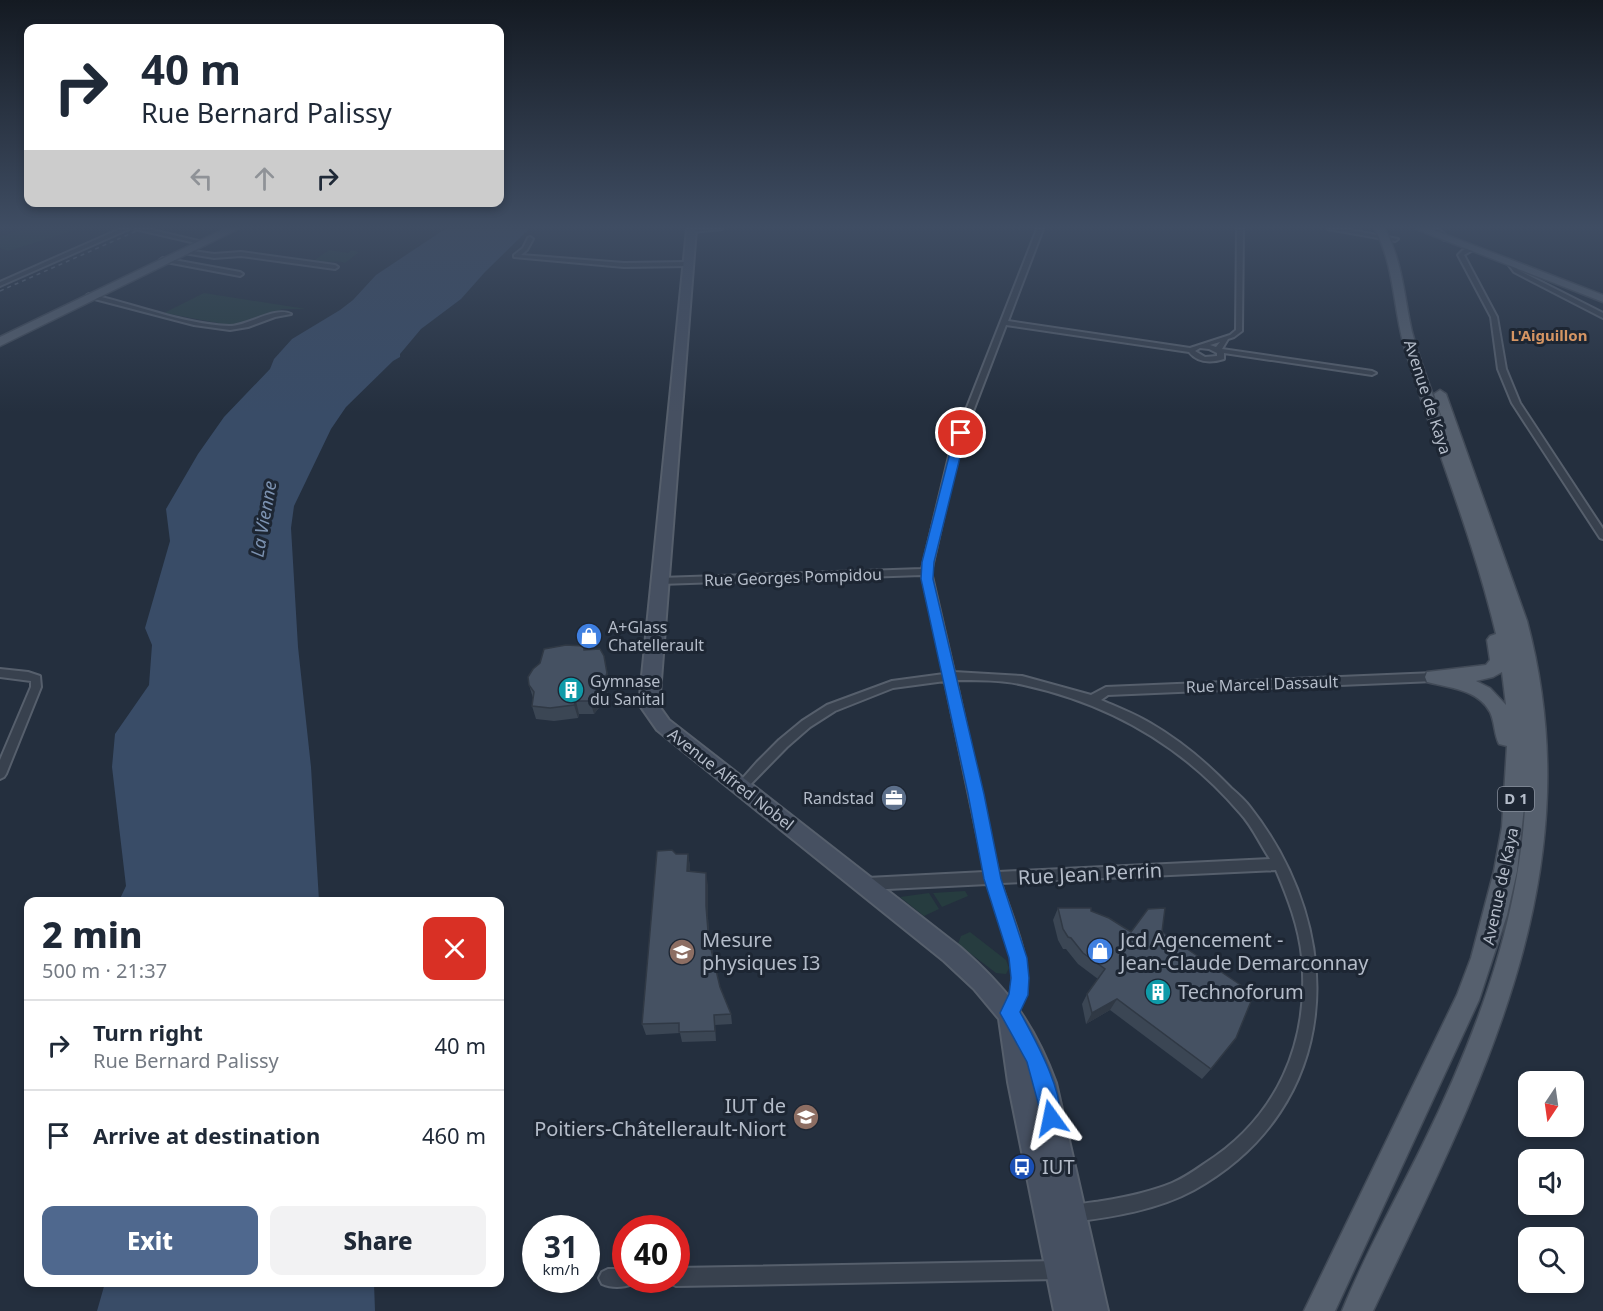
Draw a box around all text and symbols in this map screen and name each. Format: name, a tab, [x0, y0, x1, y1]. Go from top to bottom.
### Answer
text: 40 m	[141, 40, 241, 97]
icon: right	[42, 48, 120, 126]
text: Rue Bernard Palissy	[141, 94, 392, 131]
icon: left	[185, 162, 218, 195]
icon: ahead	[248, 162, 281, 195]
icon: right	[311, 162, 344, 195]
district label: L'Aiguillon	[1511, 325, 1587, 345]
street label: Avenue de Kaya	[1399, 337, 1457, 457]
pin	[935, 407, 986, 458]
icon: arrive	[944, 416, 977, 449]
water label: La Vienne	[245, 479, 282, 559]
street label: Rue Georges Pompidou	[704, 563, 882, 591]
place label: A+Glass Chatellerault	[608, 616, 704, 656]
shop icon: A+Glass Chatellerault	[574, 621, 604, 651]
place label: Gymnase du Sanital	[590, 670, 665, 710]
street label: Rue Marcel Dassault	[1185, 670, 1339, 698]
building icon: Gymnase du Sanital	[556, 675, 586, 705]
street label: Avenue Alfred Nobel	[663, 723, 799, 835]
office icon: Randstad	[879, 783, 909, 813]
place label: Randstad	[803, 787, 874, 809]
road number: D 1	[1498, 787, 1534, 811]
street label: Avenue de Kaya	[1477, 825, 1523, 947]
street label: Rue Jean Perrin	[1017, 856, 1163, 891]
text: 2 min	[42, 910, 143, 959]
button: close	[423, 917, 486, 980]
place label: Mesure physiques I3	[702, 926, 821, 976]
place label: Jcd Agencement - Jean-Claude Demarconnay	[1118, 926, 1369, 976]
shop icon: Jcd Agencement - Jean-Claude Demarconnay	[1085, 936, 1115, 966]
school or university icon: Mesure physiques I3	[667, 937, 697, 967]
text: 500 m · 21:37	[42, 957, 167, 984]
building icon: Technoforum	[1143, 977, 1173, 1007]
place label: Technoforum	[1178, 978, 1304, 1005]
text: Turn right	[93, 1017, 203, 1047]
icon: right	[42, 1029, 75, 1062]
text: 40 m	[435, 1030, 486, 1060]
text: Rue Bernard Palissy	[93, 1047, 279, 1074]
north arrow	[1518, 1071, 1584, 1137]
map controls	[1518, 1071, 1584, 1293]
position arrow	[1019, 1086, 1083, 1150]
place label: IUT de Poitiers-Châtellerault-Niort	[534, 1092, 786, 1142]
school or university icon: IUT de Poitiers-Châtellerault-Niort	[791, 1102, 821, 1132]
icon: arrive	[42, 1119, 75, 1152]
text: Arrive at destination	[93, 1120, 320, 1150]
text: 460 m	[422, 1120, 486, 1150]
button: sound	[1518, 1149, 1584, 1215]
bus stop icon: IUT	[1007, 1152, 1037, 1182]
place label: IUT	[1042, 1153, 1075, 1180]
button: Exit	[42, 1206, 258, 1275]
button: Share	[270, 1206, 486, 1275]
speed limit sign: 40	[612, 1215, 690, 1293]
text: 31	[544, 1226, 578, 1267]
button: search	[1518, 1227, 1584, 1293]
text: km/h	[543, 1259, 579, 1279]

